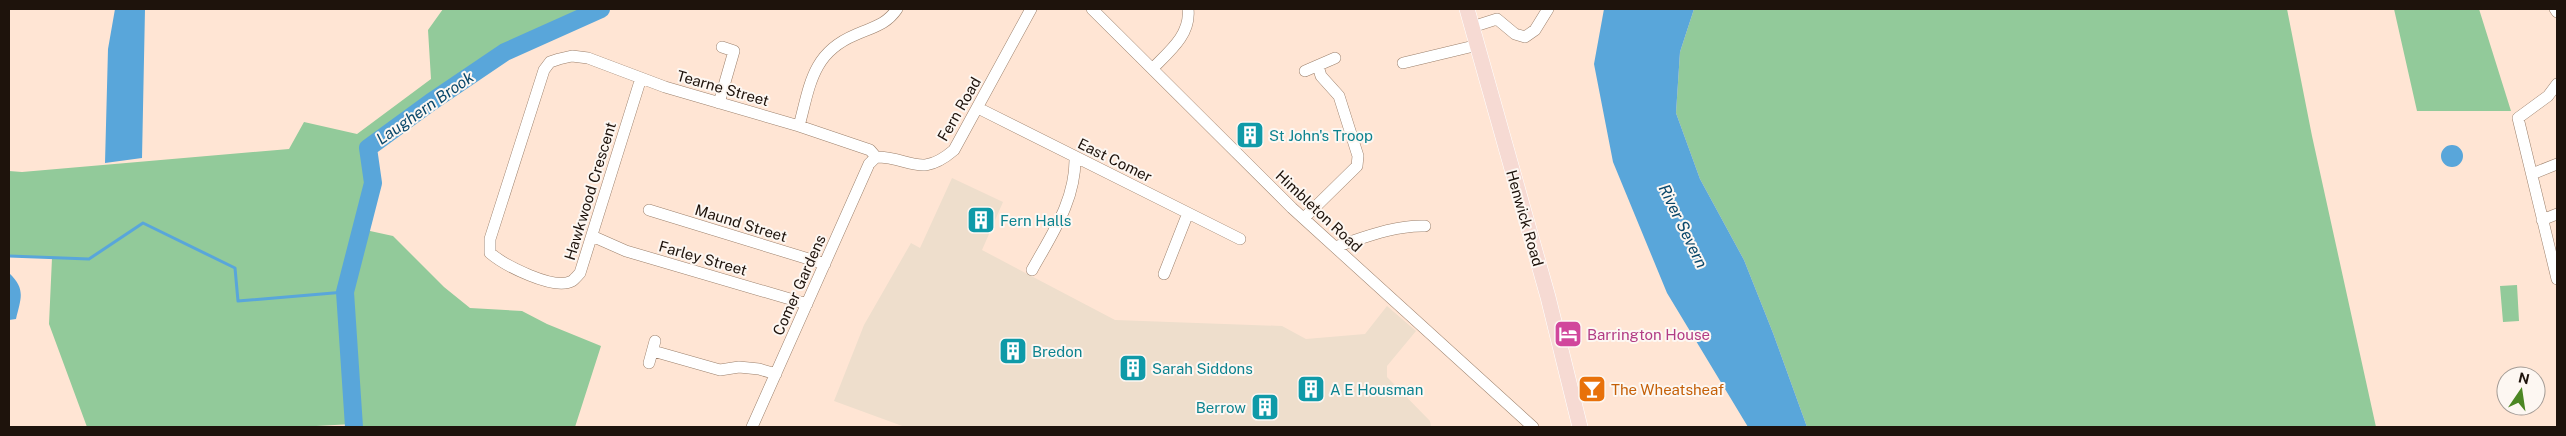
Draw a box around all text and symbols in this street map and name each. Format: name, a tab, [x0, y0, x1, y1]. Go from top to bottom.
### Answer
water label: Laughern Brook	[373, 67, 478, 149]
street label: Tearne Street	[675, 67, 771, 109]
street label: Fern Road	[934, 74, 984, 144]
street label: Hawkwood Crescent	[561, 120, 619, 262]
building icon: St John's Troop	[1235, 120, 1265, 150]
place label: St John's Troop	[1269, 127, 1373, 144]
street label: East Comer	[1075, 135, 1155, 185]
street label: Himbleton Road	[1272, 167, 1366, 255]
street label: Henwick Road	[1503, 168, 1547, 268]
water label: River Severn	[1655, 181, 1711, 271]
street label: Maund Street	[693, 201, 789, 245]
building icon: Fern Halls	[966, 205, 996, 235]
place label: Fern Halls	[1000, 212, 1071, 229]
street label: Comer Gardens	[769, 232, 829, 338]
street label: Farley Street	[657, 237, 749, 279]
hotel icon: Barrington House	[1553, 319, 1583, 349]
place label: Barrington House	[1587, 326, 1710, 343]
building icon: Bredon	[998, 336, 1028, 366]
place label: Bredon	[1032, 343, 1082, 360]
building icon: Sarah Siddons	[1118, 353, 1148, 383]
place label: Sarah Siddons	[1152, 360, 1253, 377]
north arrow	[2496, 366, 2546, 416]
text: N	[2517, 369, 2531, 387]
building icon: A E Housman	[1296, 374, 1326, 404]
bar icon: The Wheatsheaf	[1577, 374, 1607, 404]
place label: A E Housman	[1330, 381, 1423, 398]
place label: The Wheatsheaf	[1611, 381, 1724, 398]
building icon: Berrow	[1250, 392, 1280, 422]
place label: Berrow	[1196, 399, 1246, 416]

